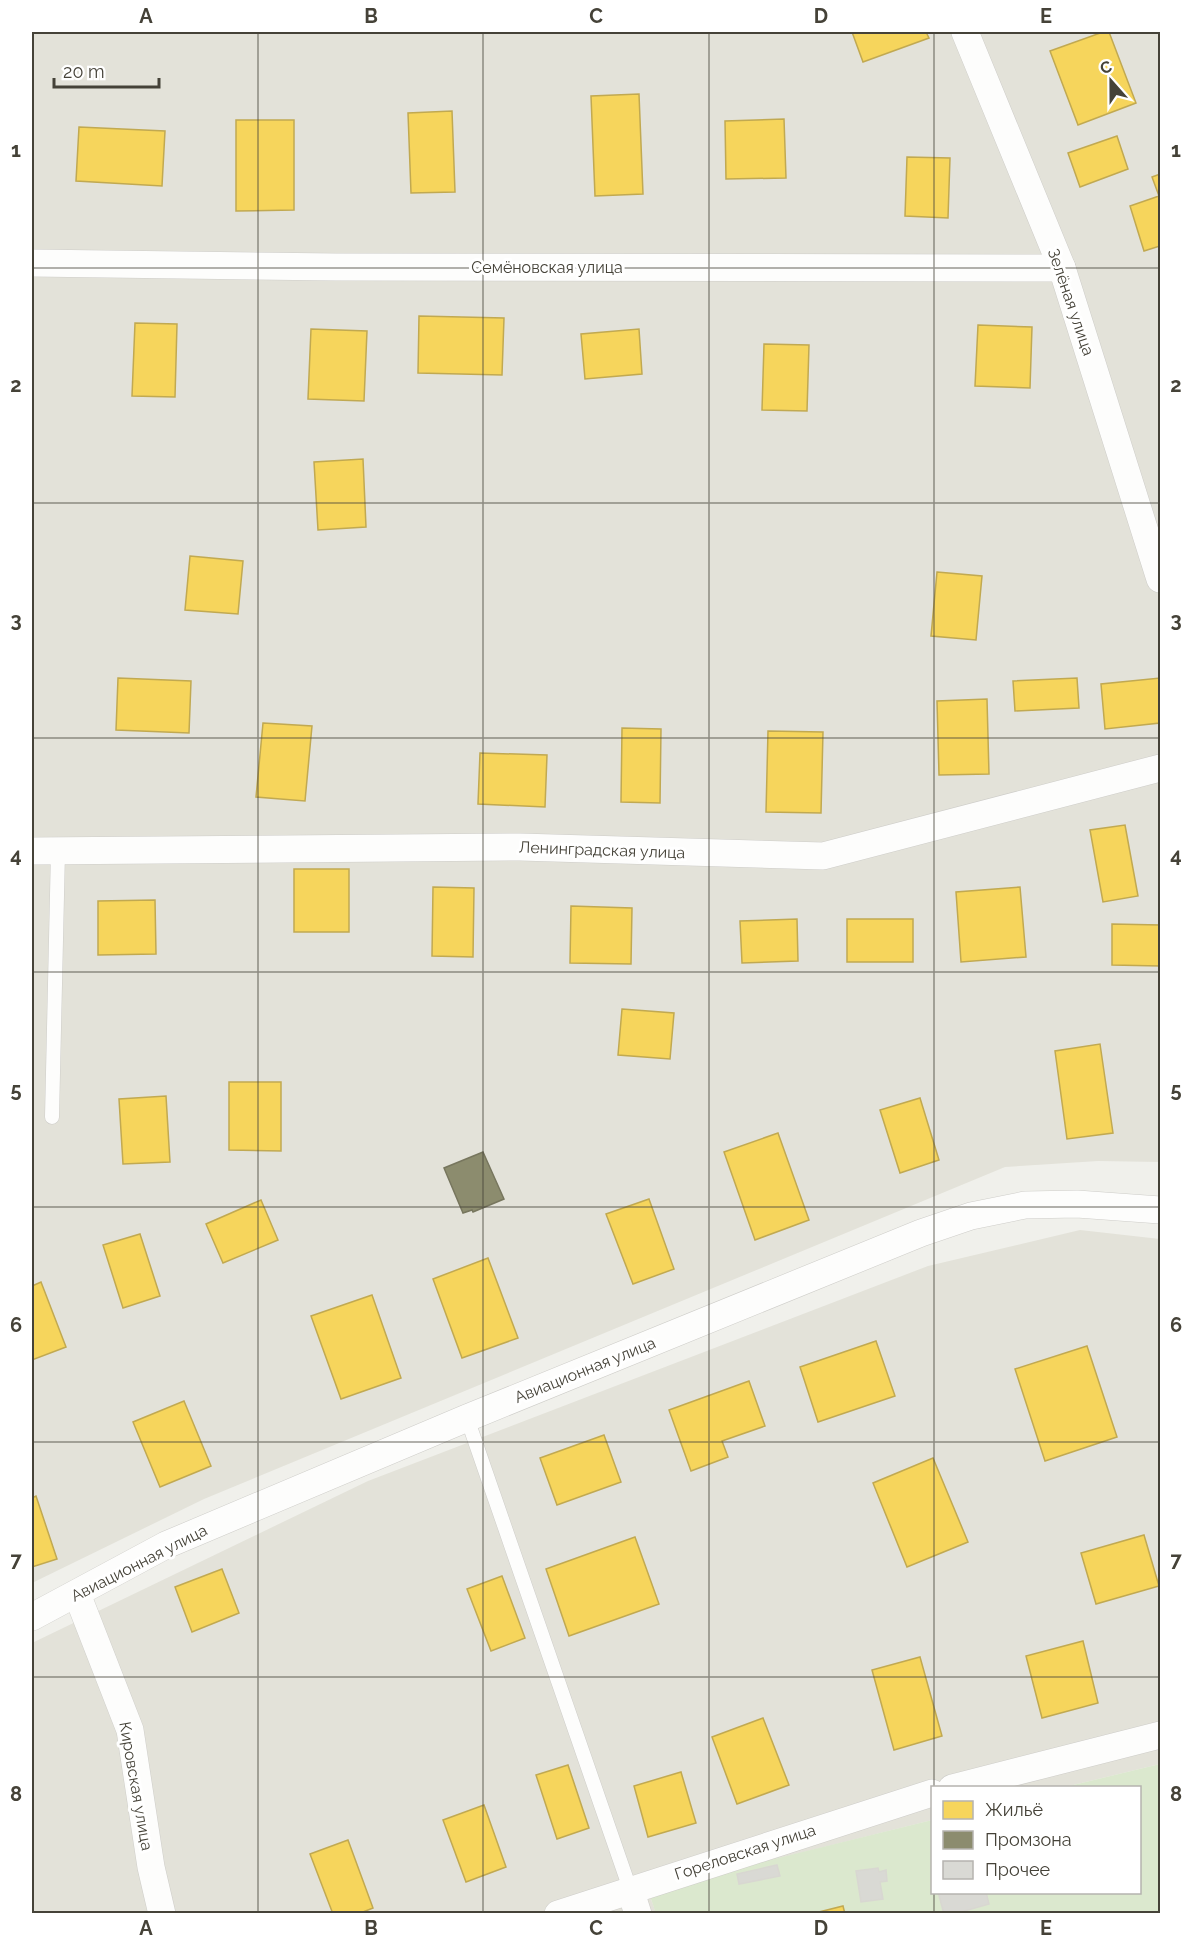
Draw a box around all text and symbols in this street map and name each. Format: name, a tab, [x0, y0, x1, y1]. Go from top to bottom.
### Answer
text: A	[139, 4, 153, 28]
text: B	[364, 4, 378, 28]
text: C	[589, 4, 603, 28]
text: D	[814, 4, 828, 28]
text: E	[1040, 4, 1052, 28]
scale bar	[54, 51, 159, 89]
north arrow	[1081, 51, 1141, 111]
text: С	[1097, 57, 1114, 78]
text: 20 m	[63, 61, 105, 82]
text: 1	[11, 138, 21, 162]
text: 1	[1171, 138, 1181, 162]
street label: Зелёная улица	[1044, 246, 1098, 358]
street label: Семёновская улица	[471, 258, 623, 277]
text: 2	[10, 373, 22, 397]
text: 2	[1170, 373, 1182, 397]
text: 3	[10, 608, 22, 632]
text: 3	[1170, 608, 1182, 632]
street label: Ленинградская улица	[518, 838, 686, 862]
text: 4	[10, 843, 22, 867]
text: 4	[1170, 843, 1182, 867]
text: 5	[10, 1078, 22, 1102]
text: 5	[1170, 1078, 1182, 1102]
text: 6	[10, 1313, 22, 1337]
text: 6	[1170, 1313, 1182, 1337]
street label: Авиационная улица	[512, 1333, 658, 1407]
street label: Авиационная улица	[68, 1520, 210, 1606]
text: 7	[10, 1548, 22, 1572]
text: 7	[1170, 1548, 1182, 1572]
street label: Кировская улица	[115, 1720, 157, 1852]
text: 8	[10, 1782, 22, 1806]
text: 8	[1170, 1782, 1182, 1806]
legend	[931, 1786, 1141, 1894]
text: Жильё	[985, 1799, 1043, 1820]
street label: Гореловская улица	[672, 1820, 818, 1884]
text: Промзона	[985, 1829, 1072, 1850]
text: Прочее	[985, 1859, 1051, 1880]
text: A	[139, 1916, 153, 1940]
text: B	[364, 1916, 378, 1940]
text: C	[589, 1916, 603, 1940]
text: D	[814, 1916, 828, 1940]
text: E	[1040, 1916, 1052, 1940]

